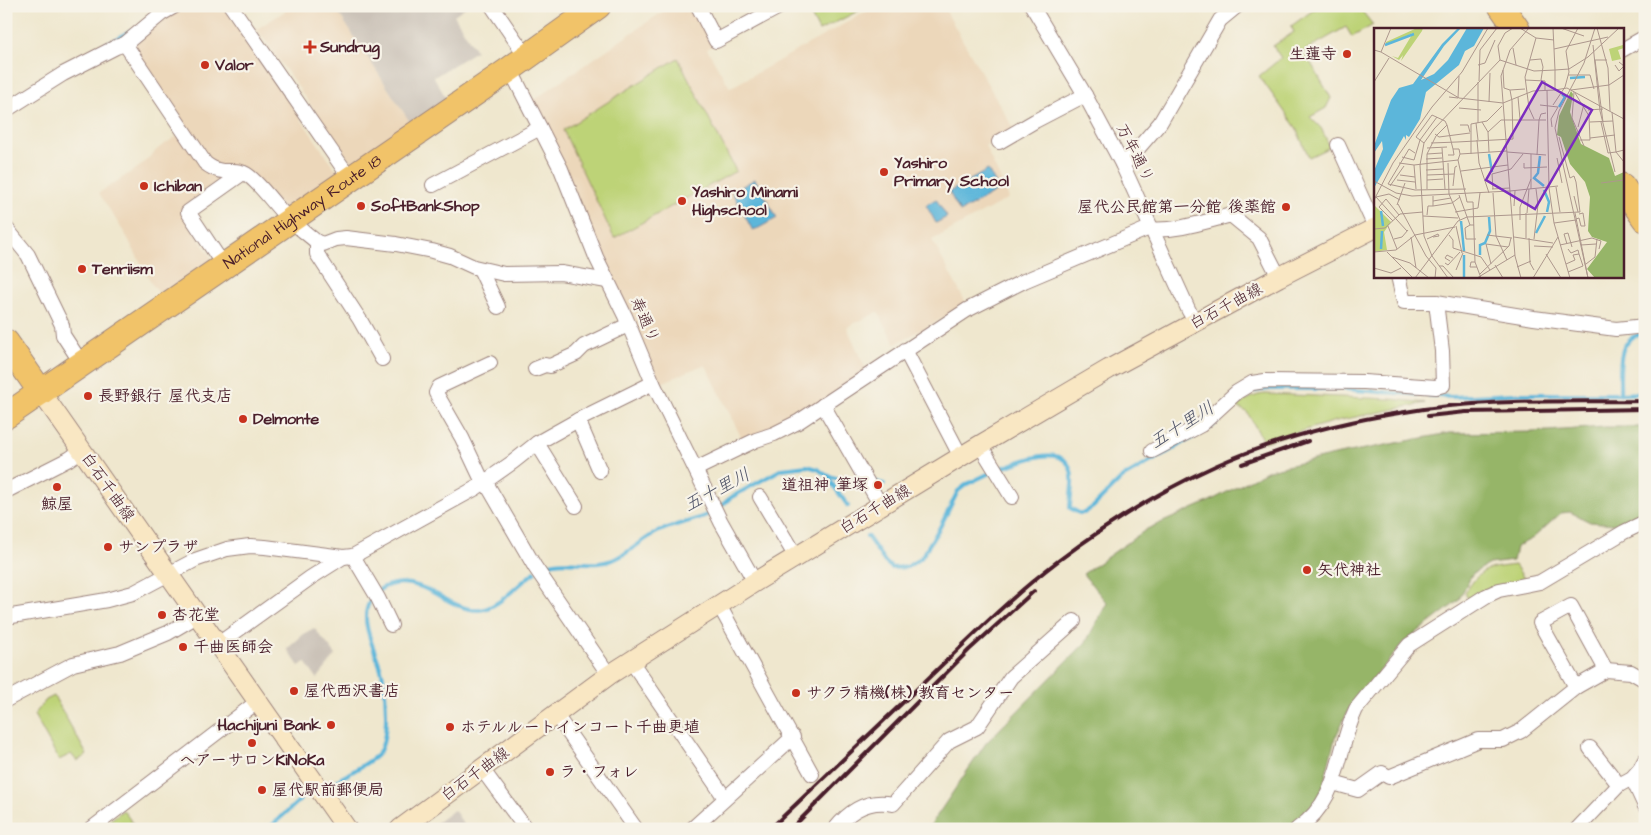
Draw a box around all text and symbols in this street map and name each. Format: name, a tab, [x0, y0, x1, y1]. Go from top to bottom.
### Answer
inset map	[1374, 28, 1624, 278]
place label: Sundrug	[319, 36, 381, 60]
marker: Sundrug	[304, 41, 316, 53]
place label: 生蓮寺	[1289, 43, 1337, 65]
marker: 生蓮寺	[1341, 48, 1353, 60]
place label: Valor	[214, 54, 254, 76]
marker: Valor	[199, 59, 211, 71]
street label: 万年通り	[1111, 119, 1159, 187]
street label: National Highway Route 18	[219, 149, 386, 274]
place label: Yashiro Primary School	[894, 152, 1009, 193]
marker: Yashiro Primary School	[878, 166, 890, 178]
place label: Ichiban	[154, 175, 202, 197]
marker: Ichiban	[138, 180, 150, 192]
place label: Yashiro Minami Highschool	[692, 181, 799, 223]
place label: SoftBankShop	[370, 195, 480, 217]
marker: Yashiro Minami Highschool	[676, 195, 688, 207]
place label: 屋代公民館第一分館 後薬館	[1078, 196, 1276, 218]
marker: SoftBankShop	[355, 200, 367, 212]
marker: 屋代公民館第一分館 後薬館	[1280, 201, 1292, 213]
place label: Tenriism	[91, 258, 153, 280]
marker: Tenriism	[76, 263, 88, 275]
street label: 白石千曲線	[1186, 278, 1266, 334]
street label: 寿通り	[625, 294, 665, 346]
place label: 長野銀行 屋代支店	[98, 385, 232, 407]
marker: 長野銀行 屋代支店	[82, 390, 94, 402]
water label: 五十里川	[1145, 395, 1219, 455]
place label: Delmonte	[253, 408, 319, 430]
marker: Delmonte	[237, 413, 249, 425]
street label: 白石千曲線	[76, 448, 140, 526]
water label: 五十里川	[679, 462, 755, 518]
place label: 道祖神 筆塚	[782, 474, 868, 496]
street label: 白石千曲線	[835, 479, 915, 539]
marker: 道祖神 筆塚	[872, 479, 884, 491]
marker: 鯨屋	[51, 481, 63, 493]
place label: 鯨屋	[41, 493, 73, 515]
place label: サンプラザ	[118, 536, 198, 558]
marker: サンプラザ	[102, 541, 114, 553]
place label: 矢代神社	[1317, 559, 1381, 581]
marker: 矢代神社	[1301, 564, 1313, 576]
place label: 杏花堂	[172, 604, 220, 626]
marker: 杏花堂	[156, 609, 168, 621]
place label: 千曲医師会	[193, 636, 273, 658]
marker: 千曲医師会	[177, 641, 189, 653]
place label: 屋代西沢書店	[304, 680, 400, 702]
place label: サクラ精機(株) 教育センター	[806, 682, 1014, 704]
marker: 屋代西沢書店	[288, 685, 300, 697]
marker: サクラ精機(株) 教育センター	[790, 687, 802, 699]
place label: Hachijuni Bank	[218, 714, 321, 736]
place label: ホテルルートインコート千曲更埴	[460, 716, 700, 738]
marker: Hachijuni Bank	[325, 719, 337, 731]
marker: ホテルルートインコート千曲更埴	[444, 721, 456, 733]
marker: ヘアーサロンKiNoKa	[246, 737, 258, 749]
street label: 白石千曲線	[436, 742, 514, 806]
place label: ヘアーサロンKiNoKa	[180, 749, 325, 771]
place label: ラ・フォレ	[560, 761, 639, 783]
marker: ラ・フォレ	[544, 766, 556, 778]
place label: 屋代駅前郵便局	[272, 779, 384, 801]
marker: 屋代駅前郵便局	[256, 784, 268, 796]

